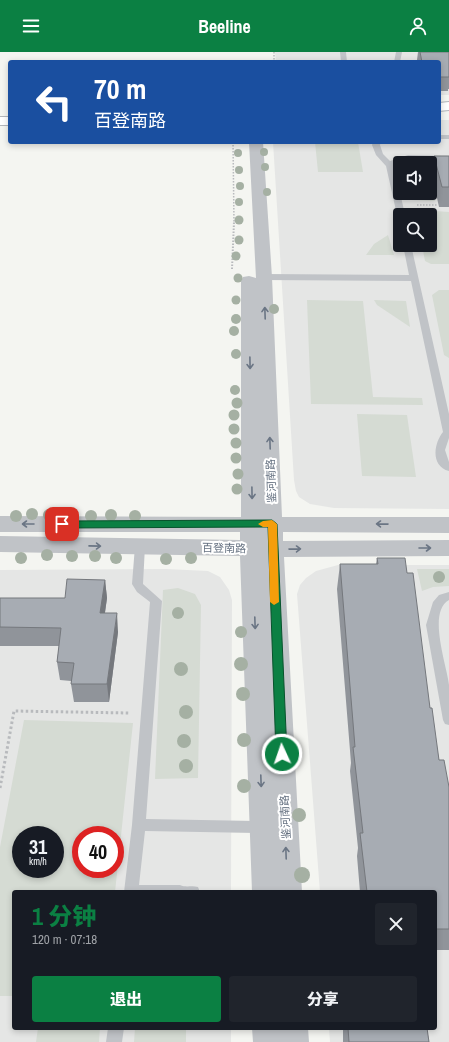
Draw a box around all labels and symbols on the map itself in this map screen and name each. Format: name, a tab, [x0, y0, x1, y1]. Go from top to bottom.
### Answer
one-way arrow	[261, 307, 269, 320]
one-way arrow	[246, 356, 254, 369]
one-way arrow	[266, 437, 274, 450]
street label: 鉴河南路	[263, 459, 279, 503]
one-way arrow	[248, 486, 256, 499]
pin	[45, 507, 79, 541]
one-way arrow	[22, 520, 35, 528]
one-way arrow	[376, 520, 389, 528]
street label: 百登南路	[202, 541, 246, 555]
one-way arrow	[88, 542, 101, 549]
one-way arrow	[418, 544, 431, 552]
one-way arrow	[288, 545, 301, 553]
one-way arrow	[251, 616, 258, 629]
position arrow	[261, 733, 303, 775]
one-way arrow	[257, 774, 265, 787]
street label: 鉴河南路	[277, 795, 293, 839]
speed limit sign: 40	[72, 826, 124, 878]
one-way arrow	[283, 847, 290, 860]

